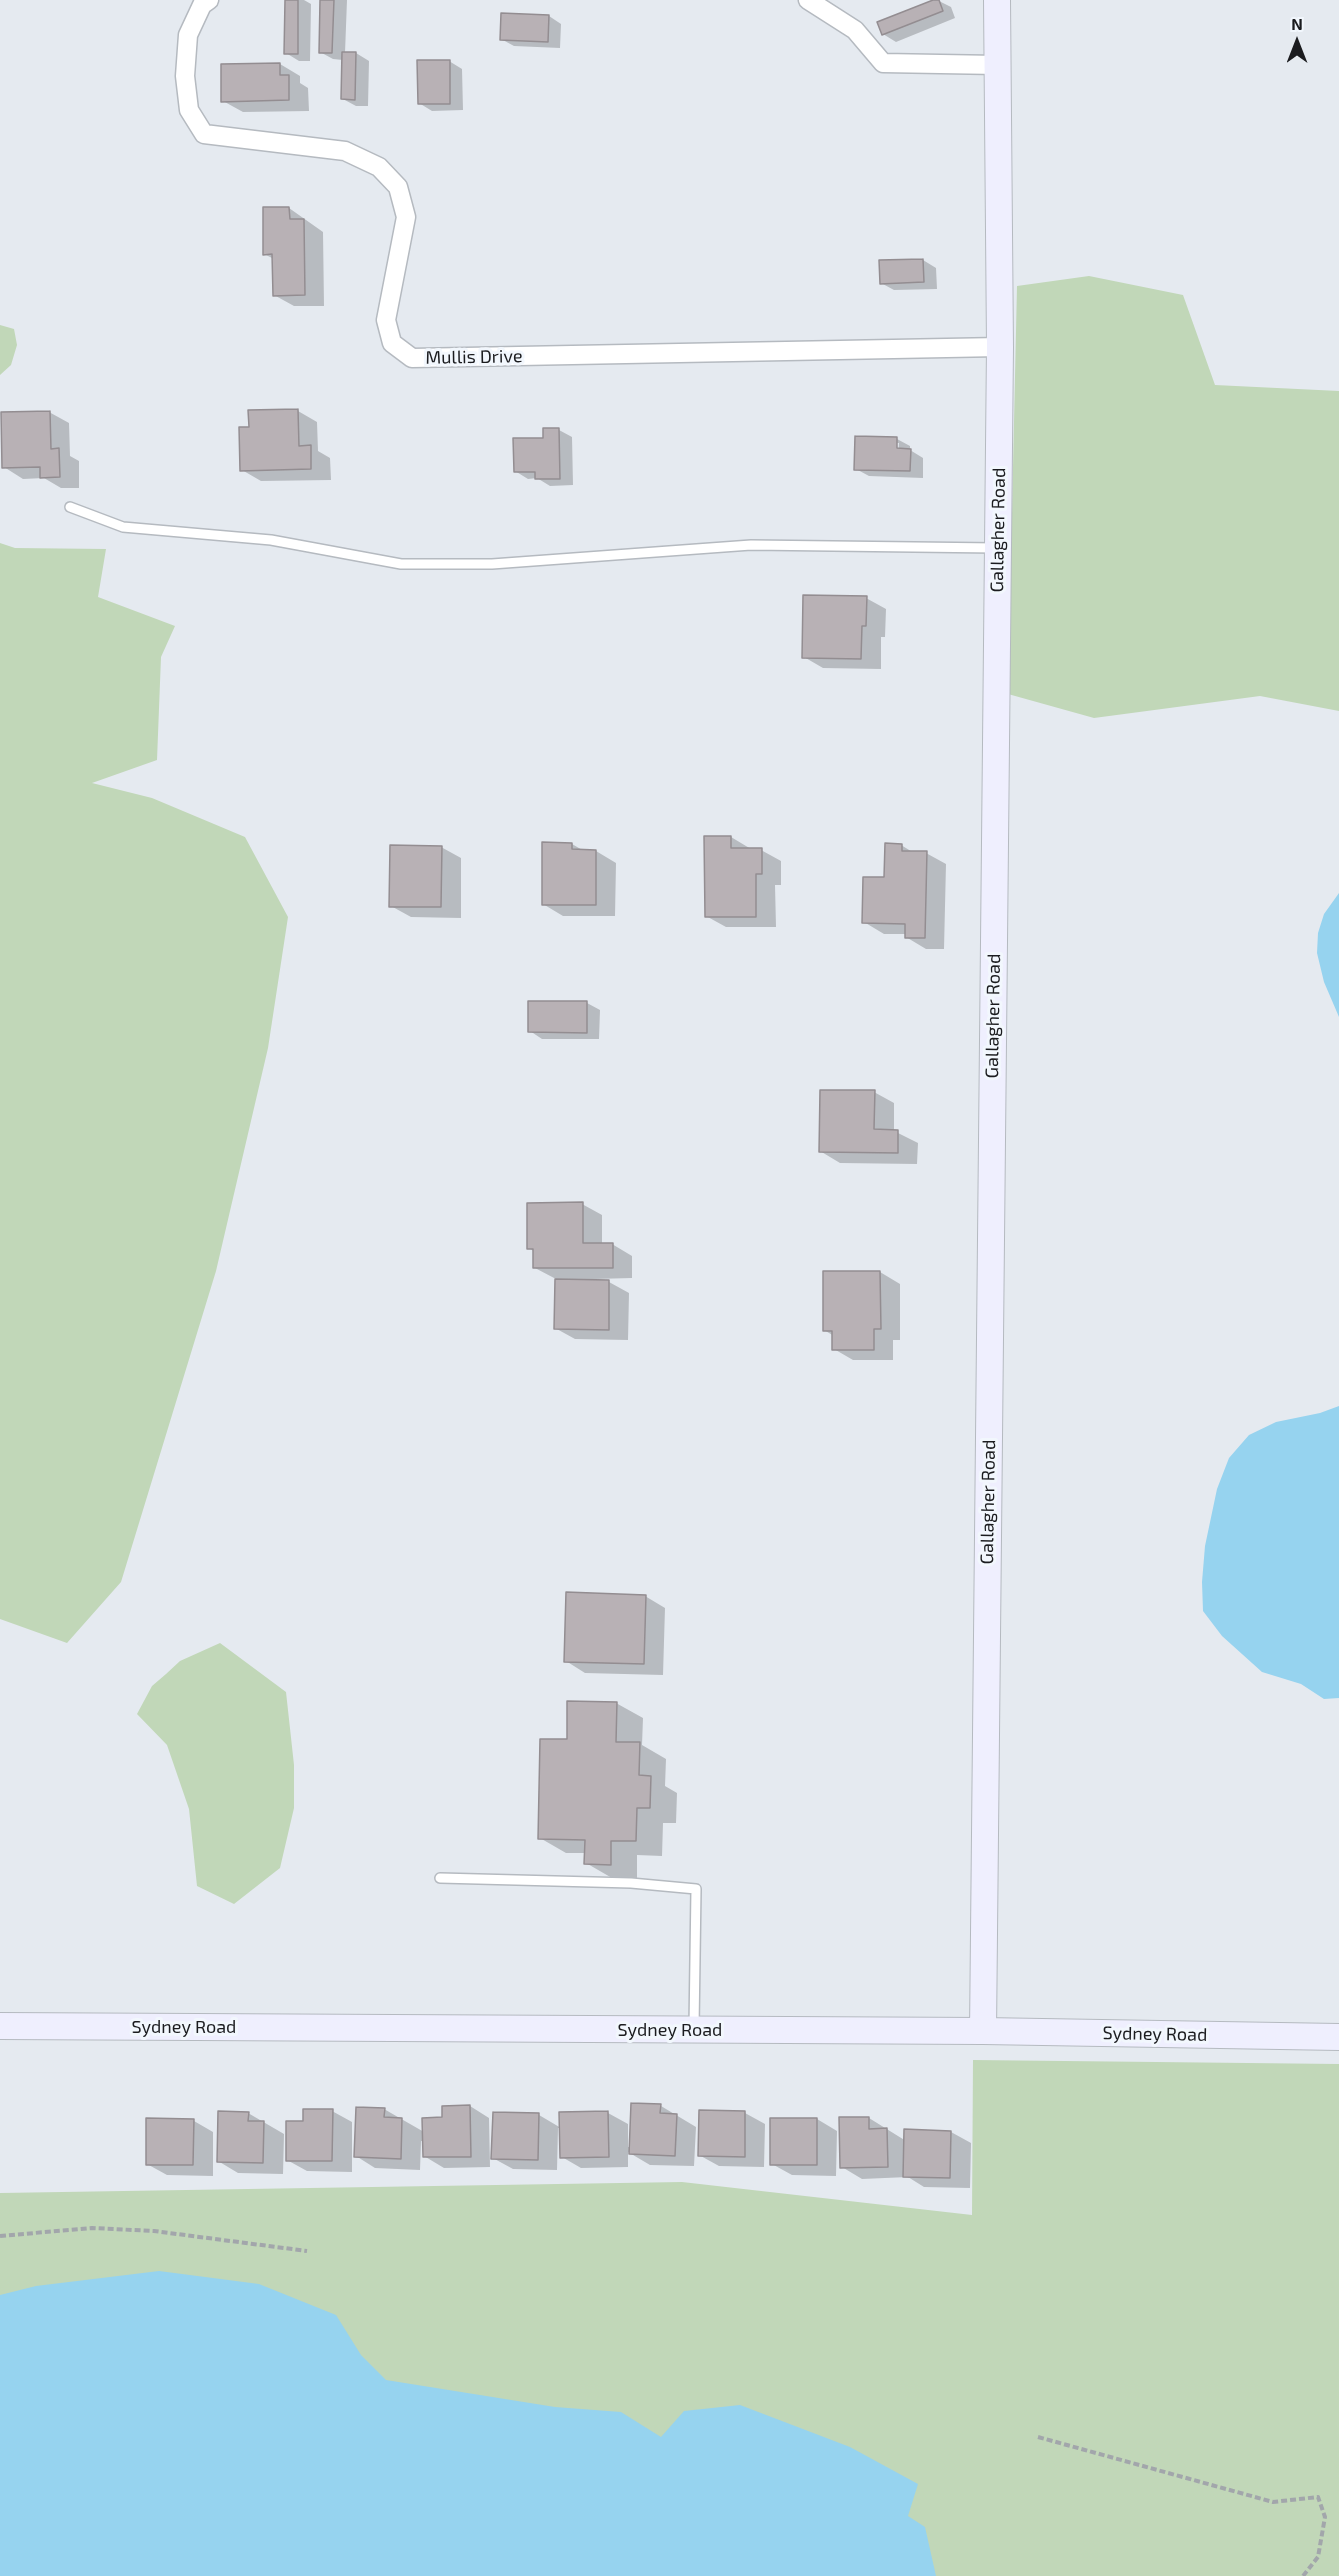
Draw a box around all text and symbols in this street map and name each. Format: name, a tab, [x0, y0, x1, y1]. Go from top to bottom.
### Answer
north arrow	[1267, 12, 1327, 72]
text: N	[1291, 14, 1303, 33]
street label: Mullis Drive	[425, 345, 523, 369]
street label: Gallagher Road	[986, 468, 1010, 592]
street label: Gallagher Road	[981, 954, 1005, 1078]
street label: Gallagher Road	[976, 1440, 1000, 1564]
street label: Sydney Road	[132, 2016, 236, 2038]
street label: Sydney Road	[618, 2019, 722, 2041]
street label: Sydney Road	[1102, 2022, 1208, 2046]

